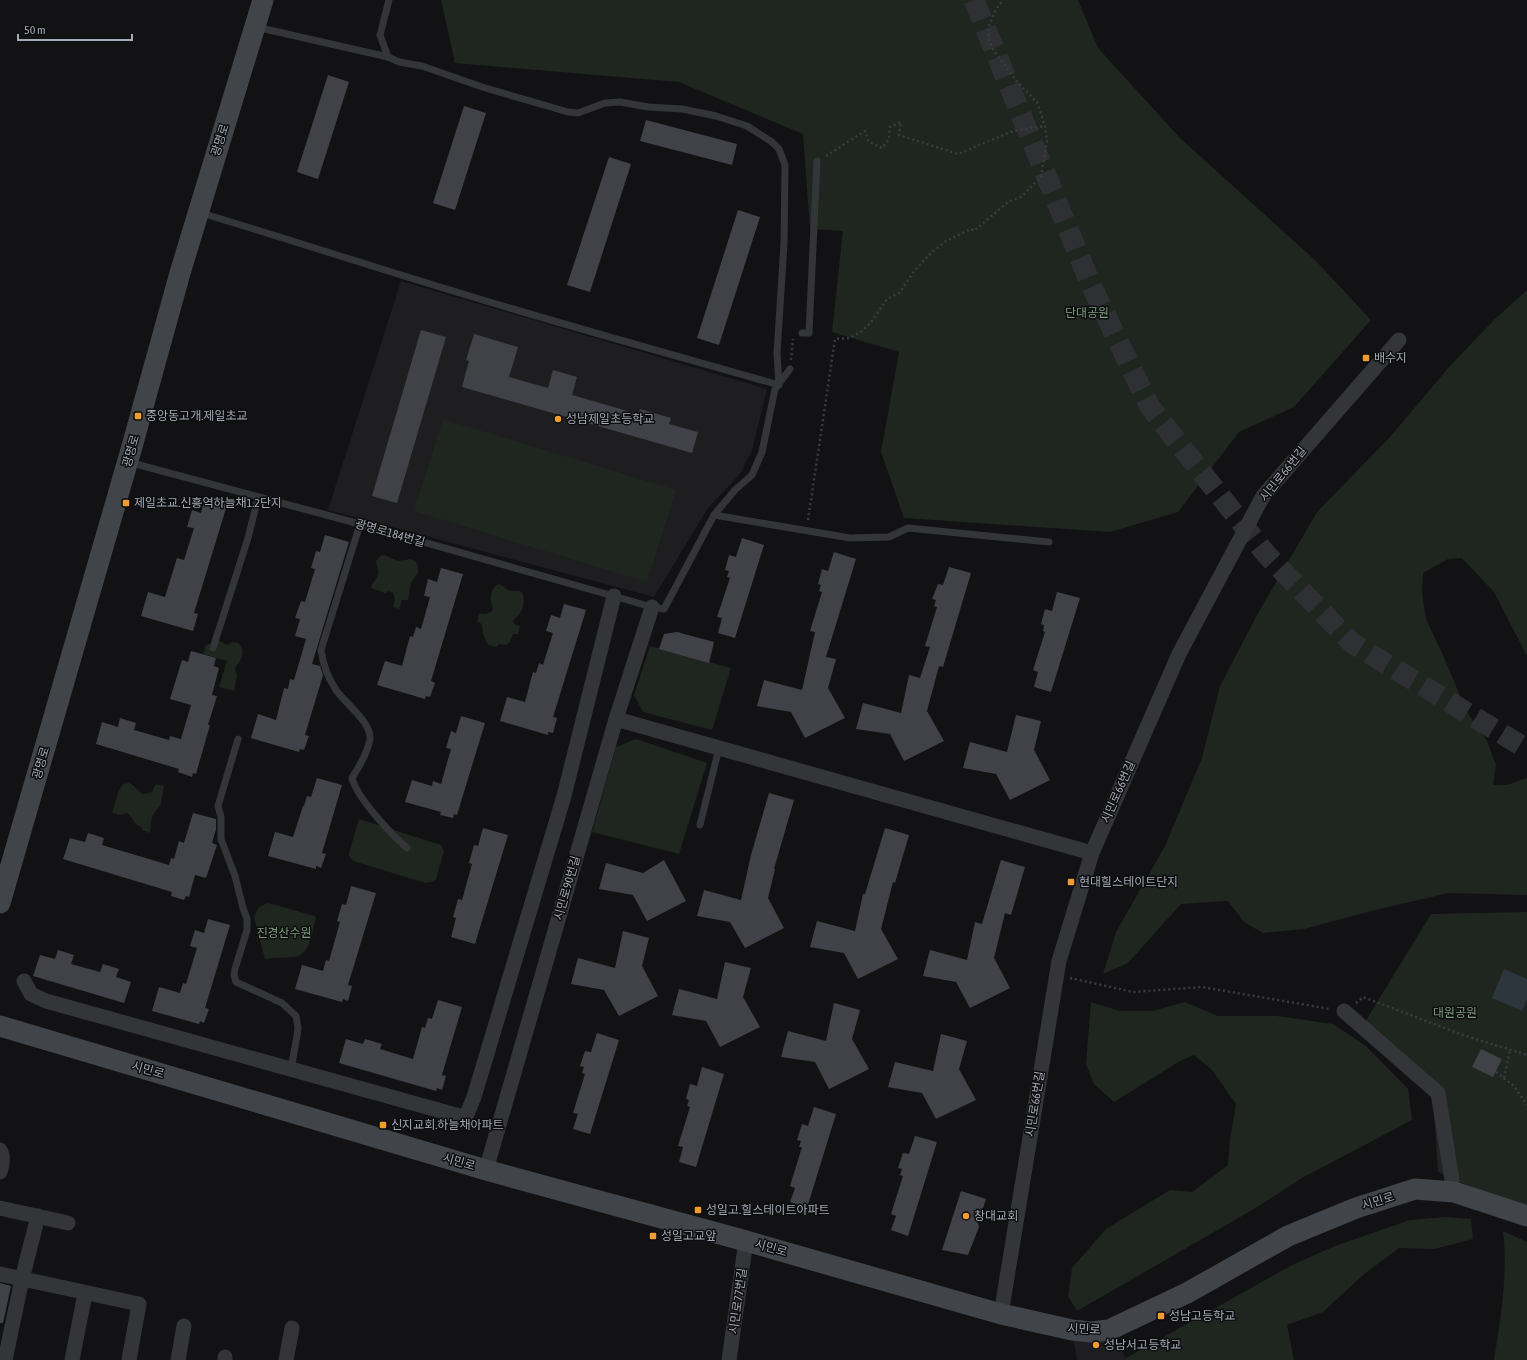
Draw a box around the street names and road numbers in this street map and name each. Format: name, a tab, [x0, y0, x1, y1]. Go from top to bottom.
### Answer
street label: 광명로	[208, 122, 232, 158]
street label: 광명로	[120, 433, 142, 469]
street label: 시민로66번길	[1257, 444, 1309, 504]
street label: 광명로184번길	[353, 516, 427, 550]
street label: 광명로	[30, 745, 52, 781]
street label: 시민로66번길	[1098, 759, 1138, 825]
street label: 시민로90번길	[551, 854, 583, 922]
street label: 시민로	[130, 1059, 166, 1081]
street label: 시민로66번길	[1023, 1070, 1047, 1138]
street label: 시민로	[441, 1151, 477, 1173]
street label: 시민로	[1360, 1189, 1396, 1213]
street label: 시민로	[753, 1237, 789, 1259]
street label: 시민로77번길	[726, 1267, 750, 1335]
street label: 시민로	[1067, 1321, 1101, 1337]

